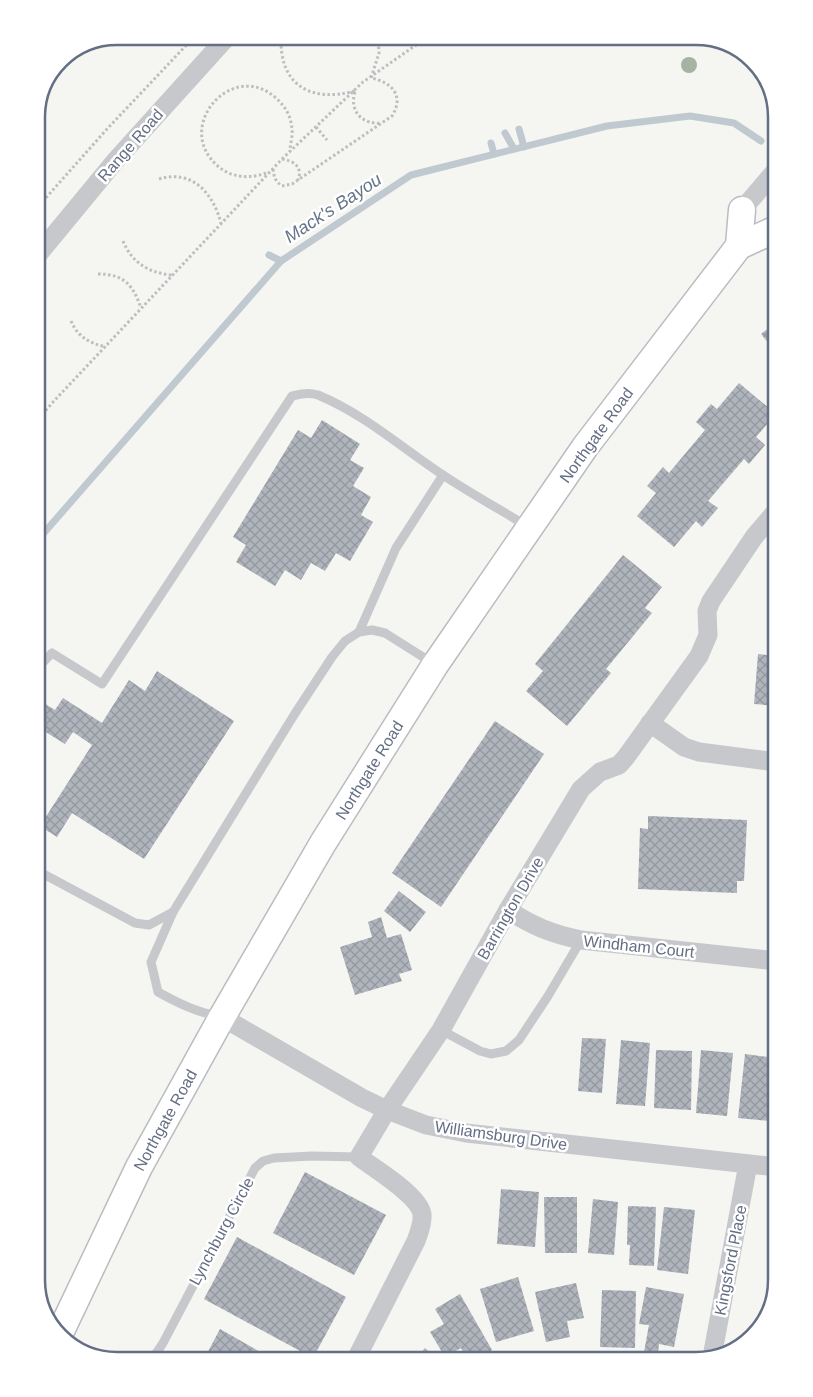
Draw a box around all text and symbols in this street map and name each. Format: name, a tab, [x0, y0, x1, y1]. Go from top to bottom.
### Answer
street label: Range Road	[94, 106, 166, 185]
water label: Mack's Bayou	[281, 169, 385, 247]
street label: Northgate Road	[556, 385, 636, 486]
street label: Northgate Road	[332, 718, 407, 823]
street label: Barrington Drive	[474, 854, 547, 963]
street label: Windham Court	[583, 932, 696, 961]
street label: Northgate Road	[131, 1067, 200, 1174]
street label: Williamsburg Drive	[434, 1118, 568, 1153]
street label: Lynchburg Circle	[186, 1174, 257, 1288]
street label: Kingsford Place	[711, 1203, 750, 1317]

